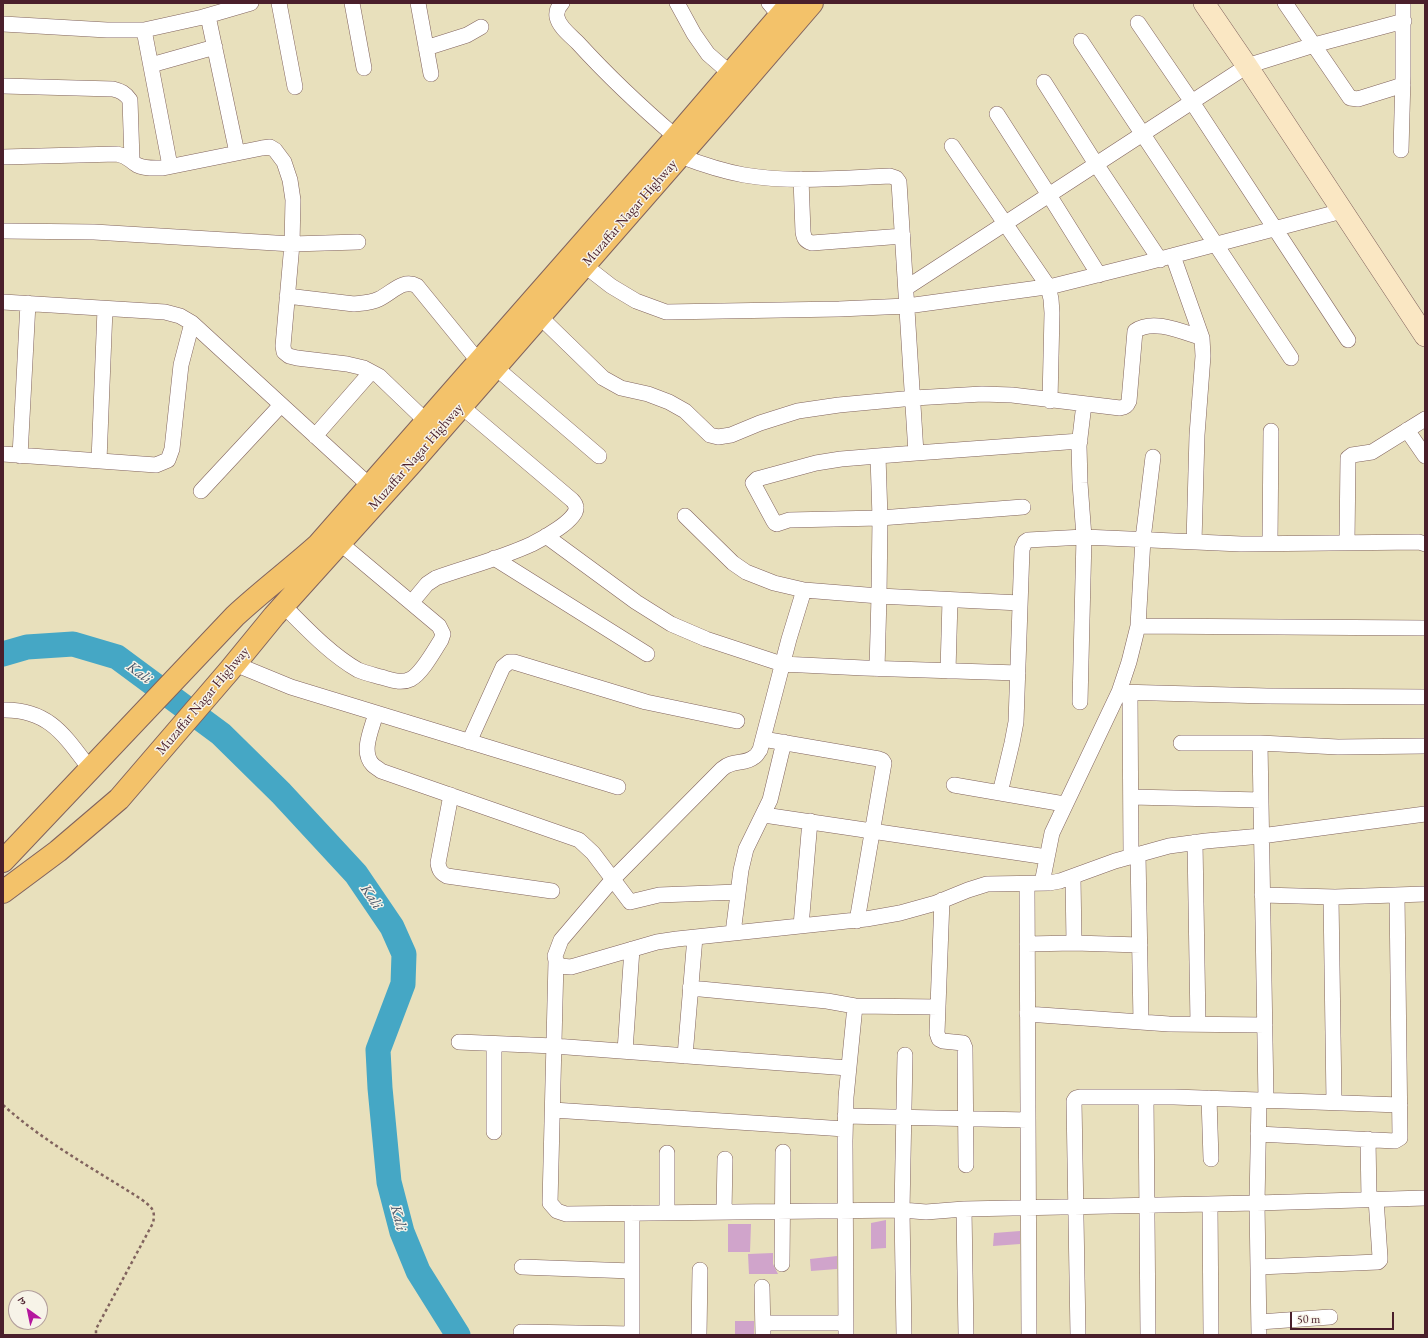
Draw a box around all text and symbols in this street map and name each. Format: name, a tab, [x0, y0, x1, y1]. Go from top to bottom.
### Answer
street label: Muzaffar Nagar Highway	[579, 156, 681, 270]
street label: Muzaffar Nagar Highway	[365, 400, 467, 514]
street label: Muzaffar Nagar Highway	[153, 643, 253, 759]
water label: Kali	[123, 658, 155, 688]
water label: Kali	[356, 881, 386, 913]
water label: Kali	[386, 1203, 410, 1233]
north arrow	[8, 1290, 48, 1330]
text: उ	[16, 1293, 28, 1308]
scale bar	[1292, 1304, 1396, 1330]
text: 50 m	[1297, 1311, 1320, 1327]

